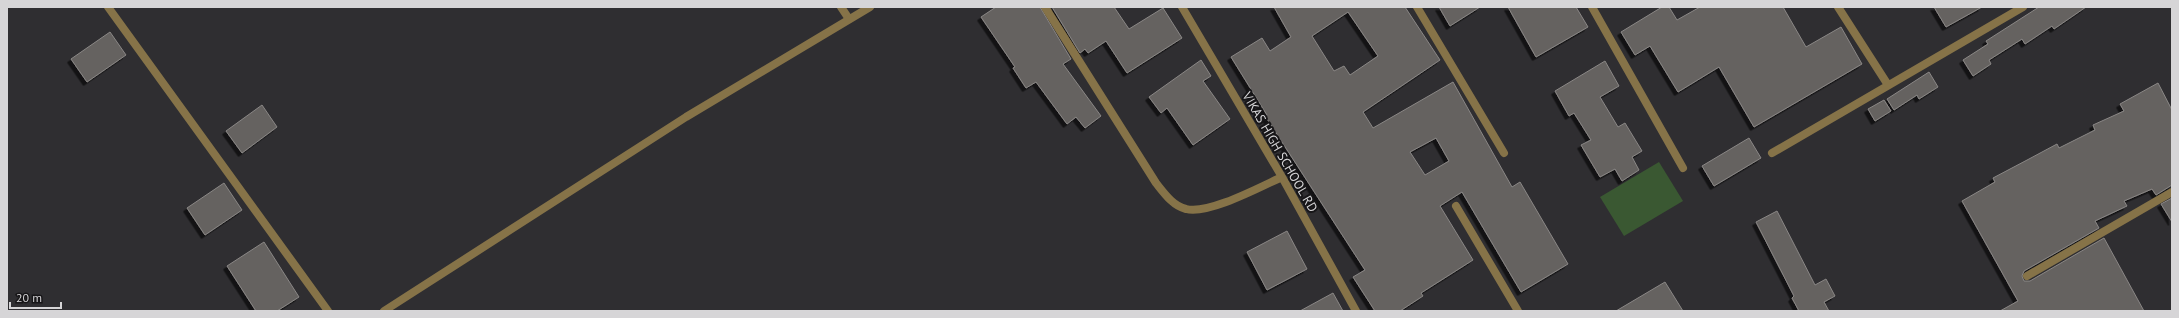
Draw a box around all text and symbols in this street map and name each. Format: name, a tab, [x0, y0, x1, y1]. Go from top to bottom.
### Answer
street label: VIKAS HIGH SCHOOL RD	[1238, 88, 1321, 215]
scale bar	[10, 284, 61, 310]
text: 20 m	[16, 290, 42, 305]

